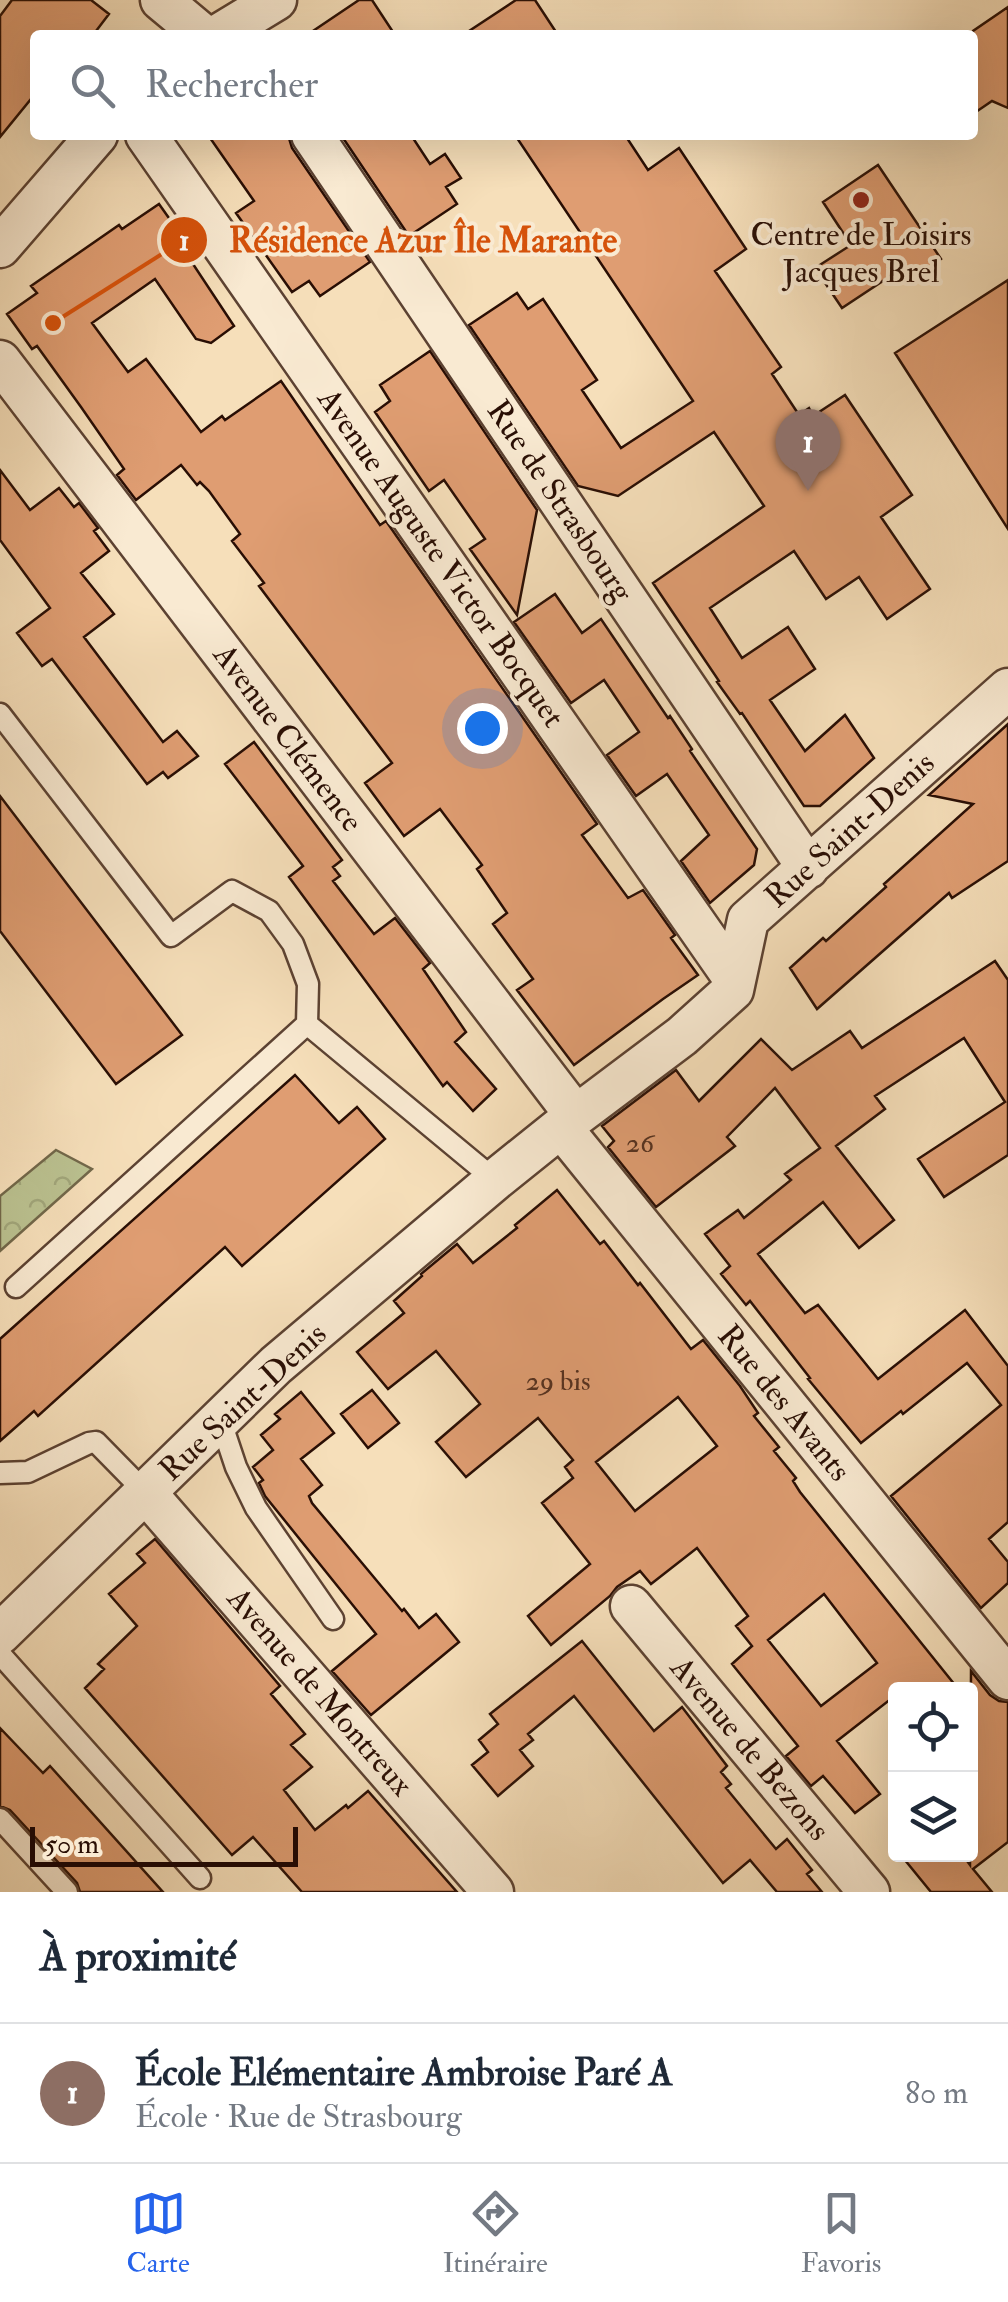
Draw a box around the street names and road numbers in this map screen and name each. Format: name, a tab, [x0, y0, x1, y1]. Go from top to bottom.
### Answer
street label: Avenue Auguste Victor Bocquet	[308, 380, 573, 735]
street label: Rue de Strasbourg	[478, 393, 643, 610]
street label: Avenue Clémence	[204, 635, 372, 840]
street label: Rue Saint-Denis	[757, 743, 943, 917]
street label: Rue Saint-Denis	[151, 1314, 335, 1490]
street label: Rue des Avants	[709, 1317, 859, 1489]
street label: Avenue de Montreux	[218, 1579, 422, 1805]
street label: Avenue de Bezons	[661, 1648, 839, 1849]

